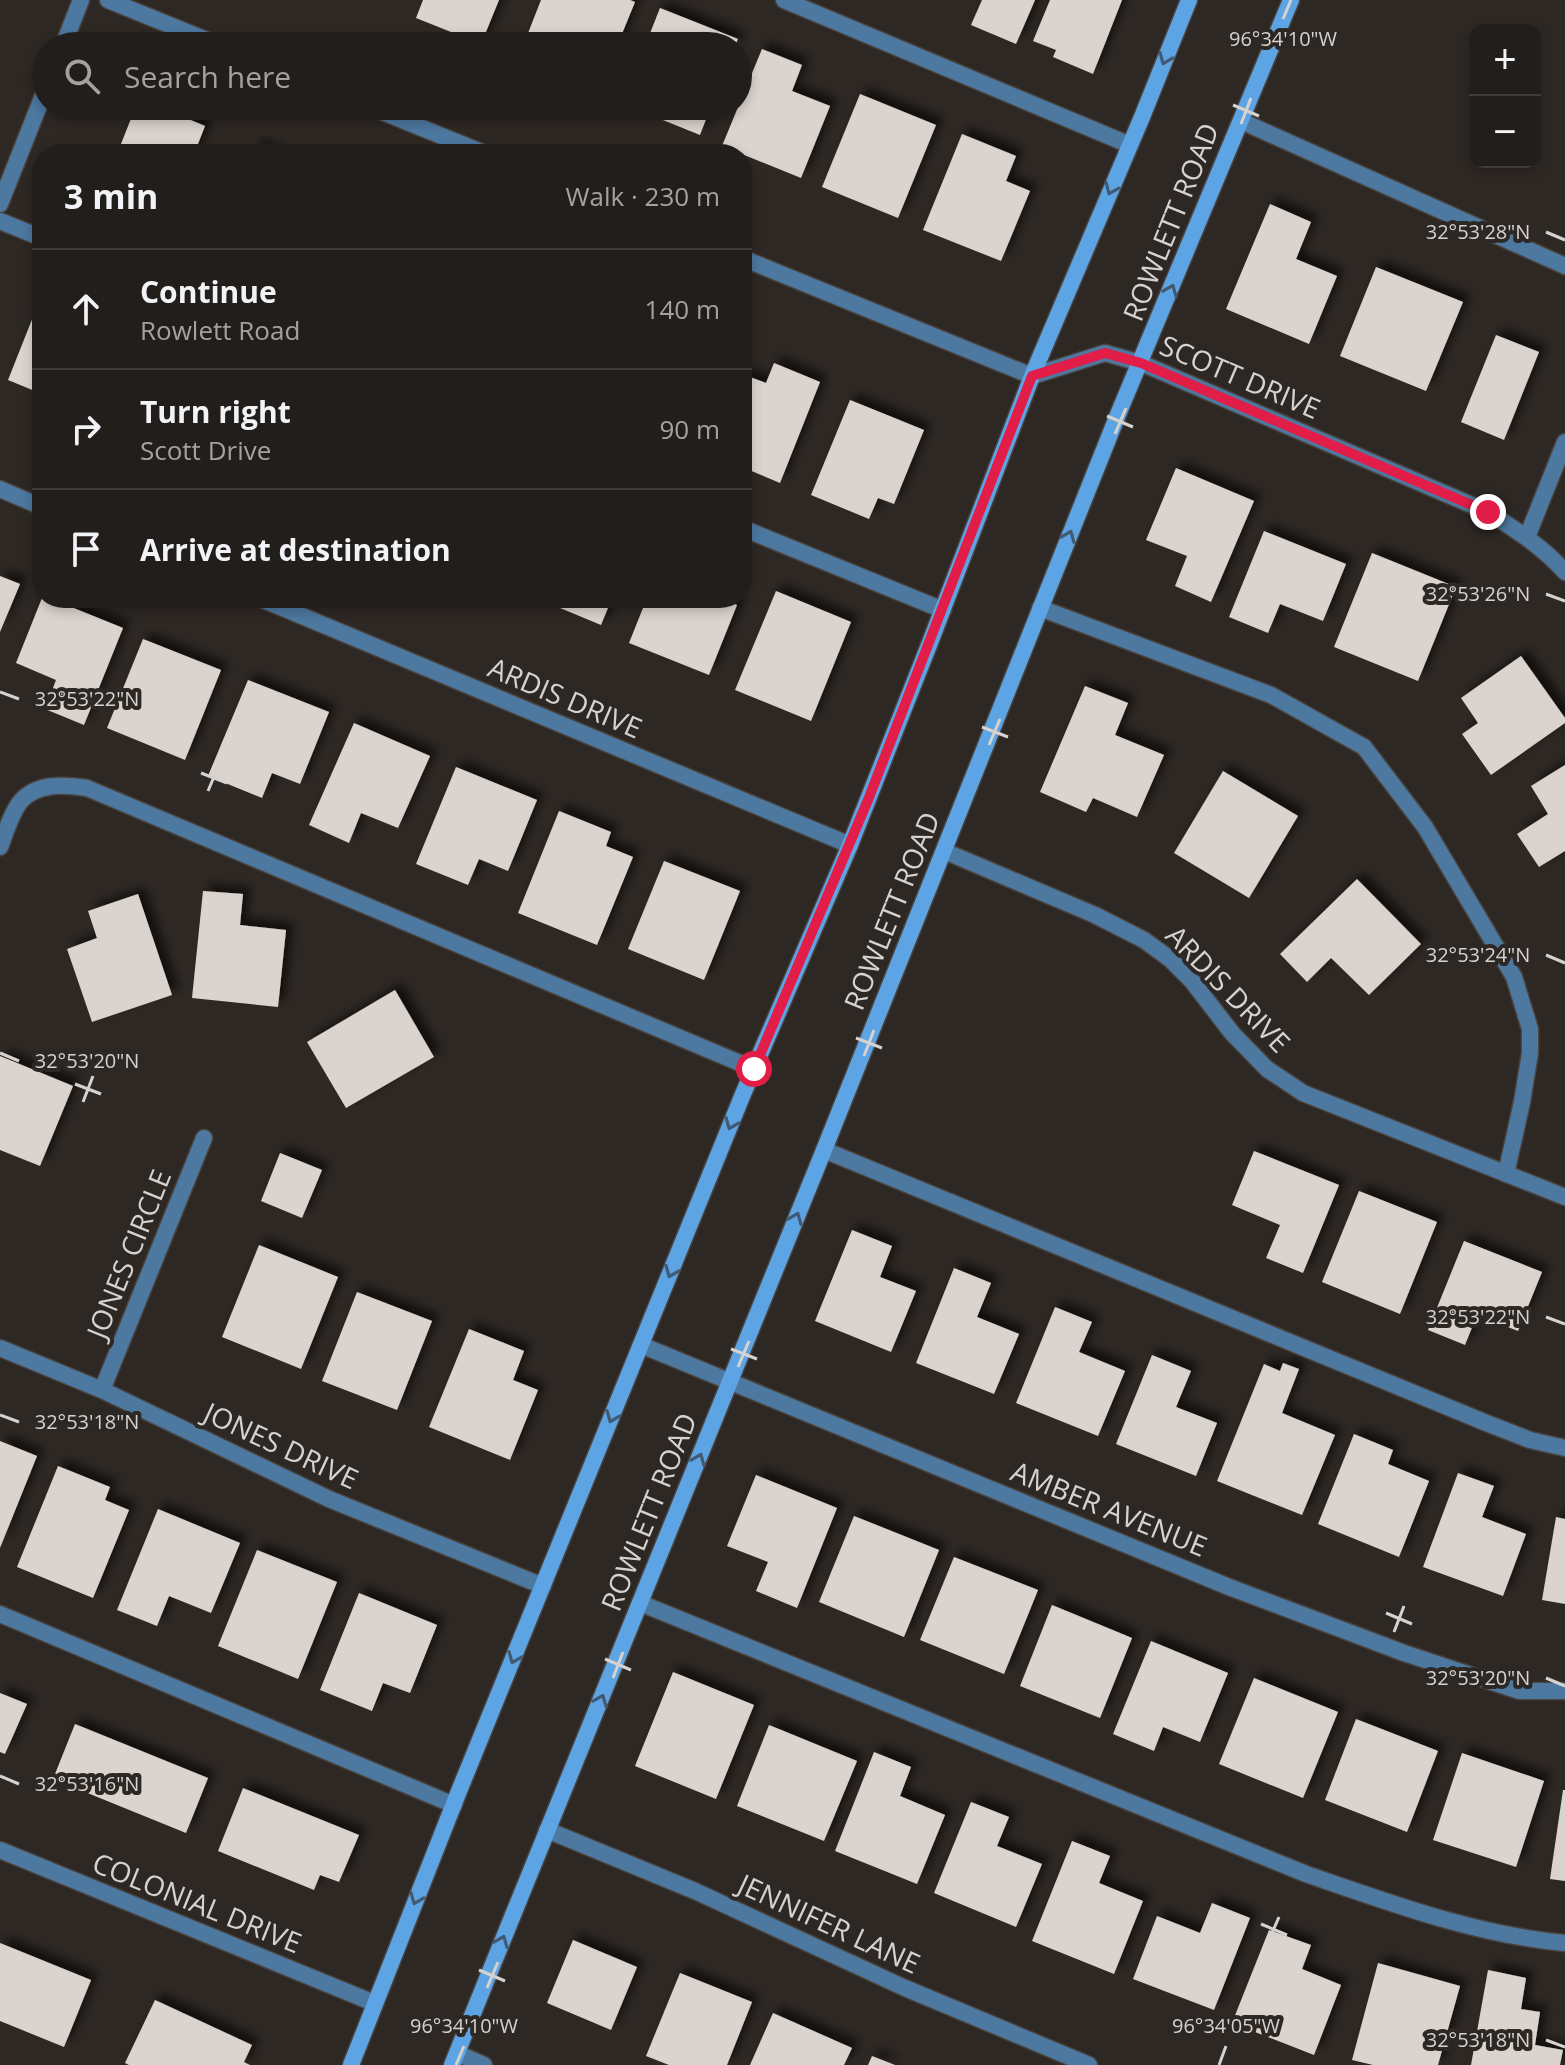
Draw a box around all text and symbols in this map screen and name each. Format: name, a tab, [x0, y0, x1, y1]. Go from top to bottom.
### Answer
map controls	[1469, 24, 1541, 168]
button: +	[1469, 24, 1541, 96]
text: 96°34'10"W	[1229, 25, 1338, 52]
search box	[32, 32, 752, 120]
one-way arrow	[1158, 51, 1175, 65]
icon: search	[60, 54, 104, 98]
text: Search here	[124, 56, 291, 97]
button: −	[1469, 96, 1541, 168]
street label: ROWLETT ROAD	[1113, 117, 1227, 326]
text: 3 min	[64, 173, 158, 219]
text: Walk · 230 m	[566, 178, 720, 214]
one-way arrow	[1105, 181, 1121, 195]
text: 32°53'28"N	[1426, 218, 1530, 245]
text: Continue	[140, 271, 277, 312]
one-way arrow	[1161, 284, 1178, 298]
icon: ahead	[64, 287, 108, 331]
text: 140 m	[645, 291, 720, 327]
text: Rowlett Road	[140, 312, 300, 348]
street label: SCOTT DRIVE	[1154, 325, 1326, 427]
text: Turn right	[140, 391, 291, 432]
icon: right	[64, 407, 108, 451]
text: 90 m	[659, 411, 720, 447]
text: Scott Drive	[140, 432, 271, 468]
route end	[1470, 494, 1506, 530]
icon: arrive	[64, 527, 108, 571]
text: Arrive at destination	[140, 529, 451, 570]
one-way arrow	[1059, 530, 1076, 544]
text: 32°53'26"N	[1426, 580, 1530, 607]
street label: ARDIS DRIVE	[483, 648, 648, 746]
text: 32°53'22"N	[35, 685, 139, 712]
street label: ROWLETT ROAD	[834, 806, 948, 1015]
street label: ARDIS DRIVE	[1158, 916, 1299, 1060]
text: 32°53'24"N	[1426, 941, 1530, 968]
text: 32°53'20"N	[35, 1047, 139, 1074]
route start	[736, 1051, 772, 1087]
one-way arrow	[724, 1116, 741, 1130]
street label: JONES CIRCLE	[76, 1163, 179, 1347]
one-way arrow	[787, 1212, 803, 1226]
one-way arrow	[664, 1264, 680, 1278]
text: 32°53'22"N	[1426, 1303, 1530, 1330]
street label: JONES DRIVE	[195, 1391, 365, 1497]
street label: ROWLETT ROAD	[591, 1407, 705, 1616]
text: 32°53'18"N	[35, 1408, 139, 1435]
one-way arrow	[605, 1409, 621, 1423]
street label: AMBER AVENUE	[1006, 1451, 1213, 1565]
one-way arrow	[689, 1453, 706, 1467]
one-way arrow	[507, 1650, 523, 1664]
text: 32°53'20"N	[1426, 1664, 1530, 1691]
one-way arrow	[591, 1694, 607, 1708]
text: 32°53'16"N	[35, 1770, 139, 1797]
street label: COLONIAL DRIVE	[87, 1843, 307, 1961]
street label: JENNIFER LANE	[730, 1863, 927, 1982]
one-way arrow	[409, 1891, 426, 1905]
one-way arrow	[493, 1935, 509, 1949]
text: 96°34'10"W	[410, 2012, 519, 2039]
text: 96°34'05"W	[1172, 2012, 1281, 2039]
text: 32°53'18"N	[1426, 2026, 1530, 2053]

